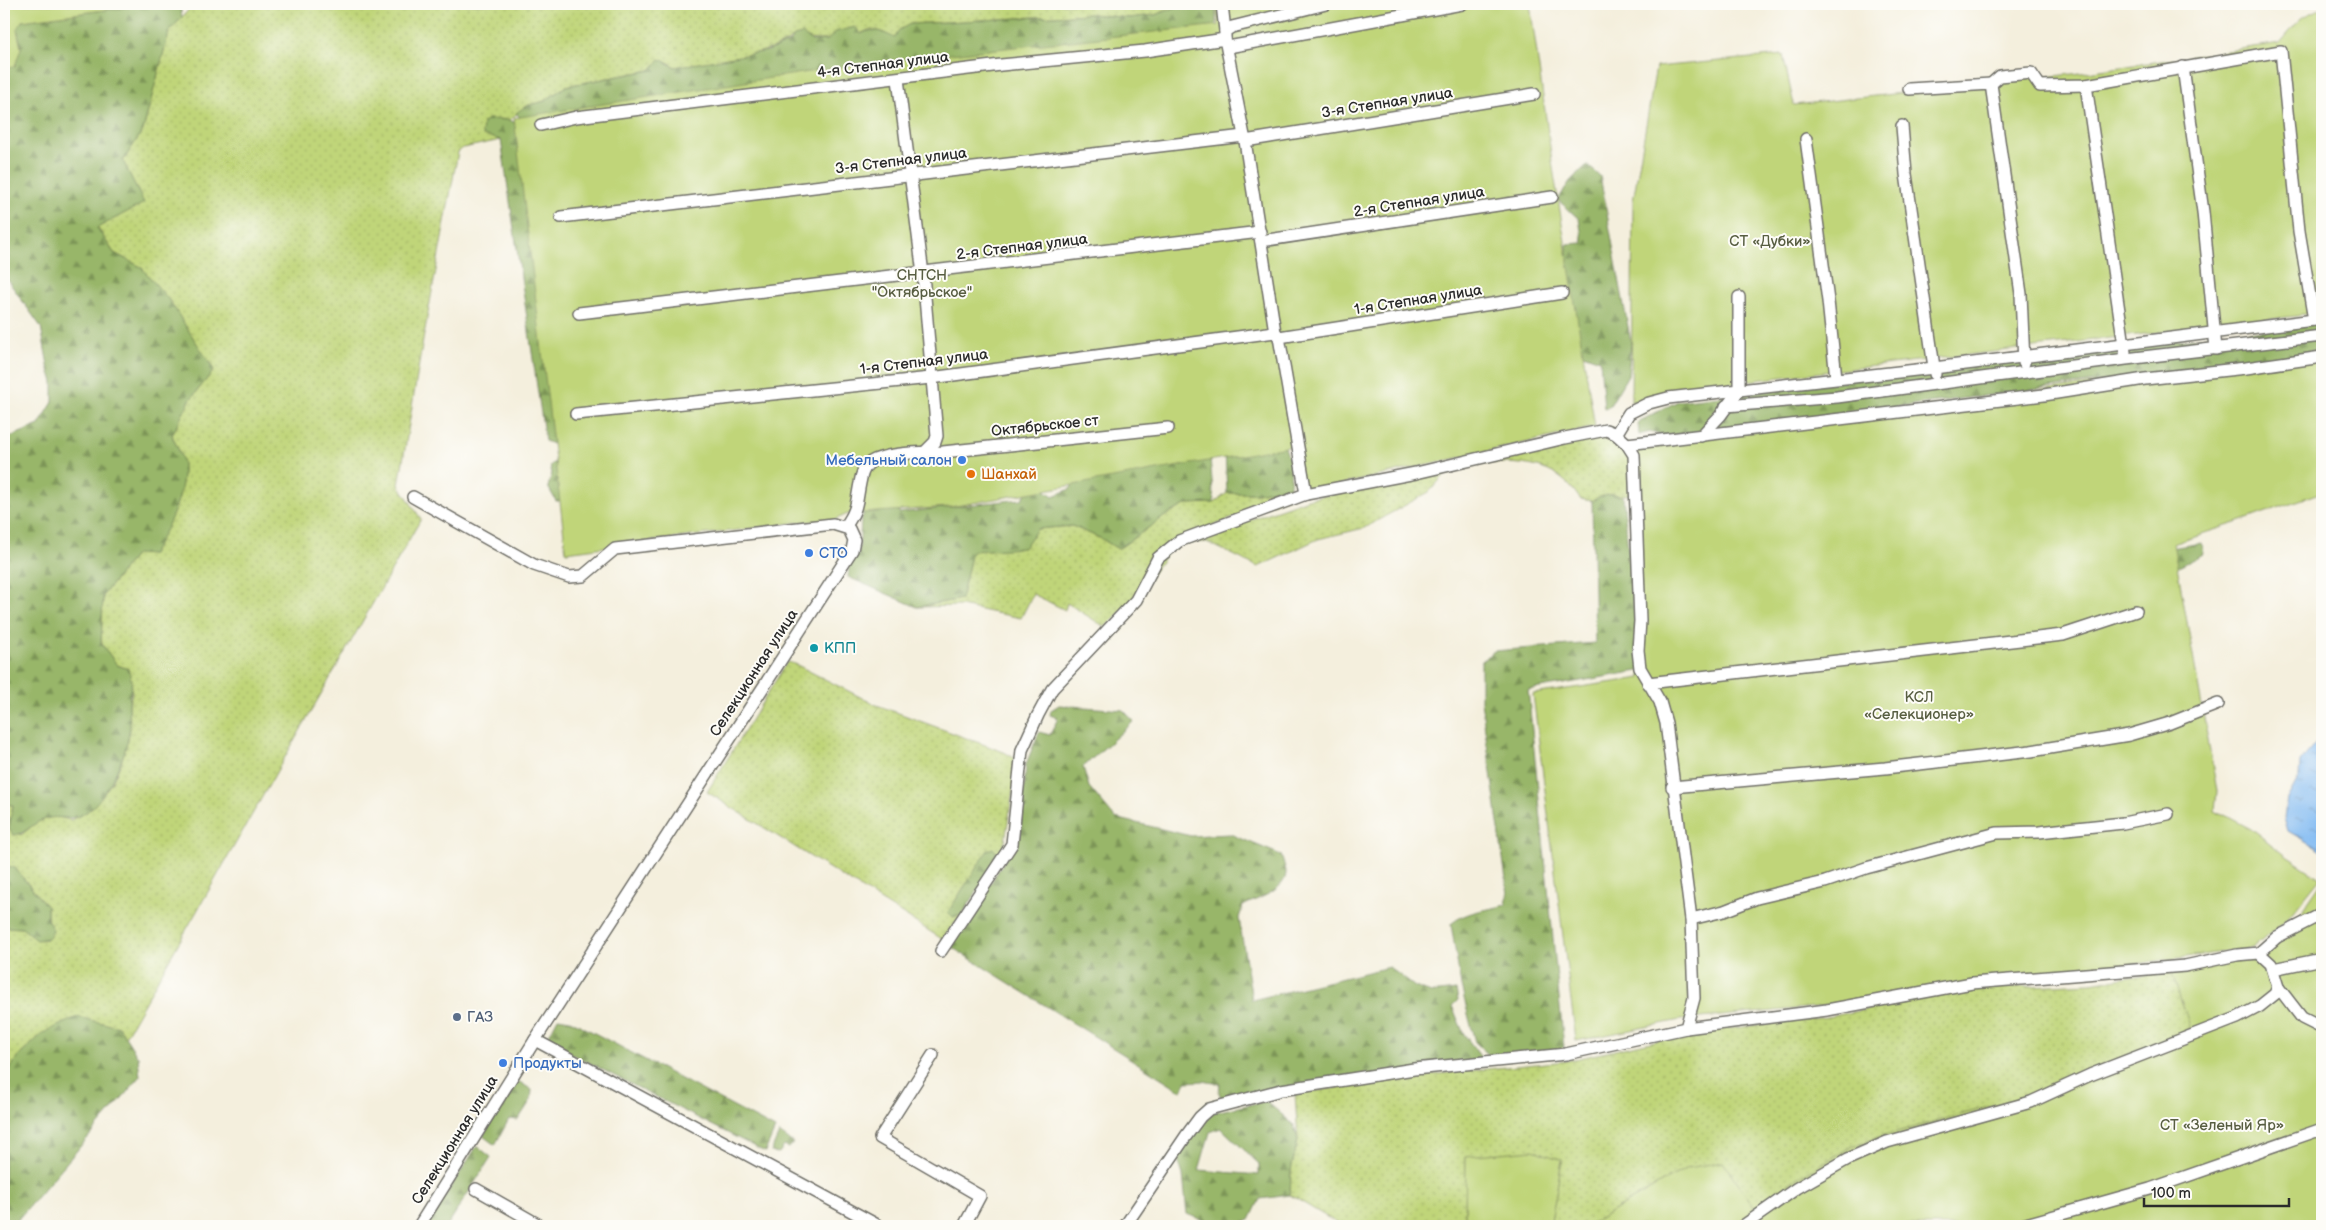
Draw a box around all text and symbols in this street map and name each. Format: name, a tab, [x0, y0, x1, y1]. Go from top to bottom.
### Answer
street label: 4-я Степная улица	[816, 47, 950, 82]
street label: 3-я Степная улица	[1320, 83, 1454, 123]
street label: 3-я Степная улица	[834, 143, 968, 179]
street label: 2-я Степная улица	[1352, 182, 1486, 222]
street label: 2-я Степная улица	[955, 230, 1089, 264]
park label: СТ «Дубки»	[1729, 232, 1811, 251]
park label: СНТСН "Октябрьское"	[872, 266, 972, 302]
street label: 1-я Степная улица	[1353, 281, 1483, 319]
street label: 1-я Степная улица	[859, 345, 989, 379]
street label: Октябрьское ст	[990, 411, 1100, 441]
place label: Мебельный салон	[826, 451, 952, 470]
marker: Мебельный салон	[956, 454, 968, 466]
place label: Шанхай	[981, 465, 1037, 484]
marker: Шанхай	[965, 468, 977, 480]
place label: СТО	[819, 544, 848, 563]
marker: СТО	[803, 547, 815, 559]
street label: Селекционная улица	[706, 606, 802, 740]
place label: КПП	[824, 639, 856, 658]
marker: КПП	[808, 642, 820, 654]
park label: КСЛ «Селекционер»	[1864, 688, 1974, 724]
place label: ГАЗ	[467, 1008, 493, 1027]
marker: ГАЗ	[451, 1011, 463, 1023]
place label: Продукты	[513, 1054, 582, 1073]
marker: Продукты	[497, 1057, 509, 1069]
street label: Селекционная улица	[408, 1072, 502, 1208]
park label: СТ «Зеленый Яр»	[2160, 1116, 2284, 1135]
scale bar	[2144, 1175, 2288, 1207]
text: 100 m	[2151, 1184, 2191, 1203]

